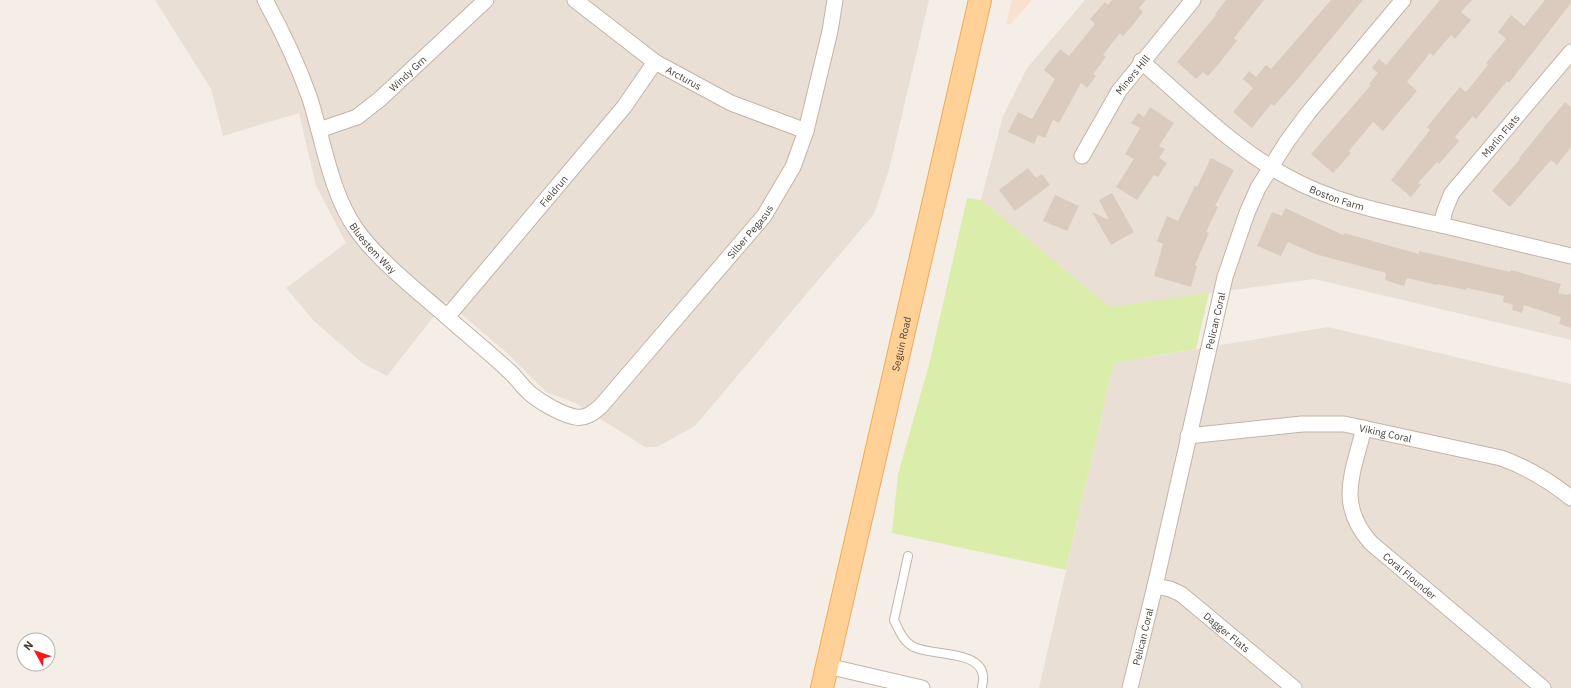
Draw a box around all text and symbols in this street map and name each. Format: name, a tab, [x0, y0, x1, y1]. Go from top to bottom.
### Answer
street label: Miners Hill	[1113, 52, 1153, 97]
street label: Windy Grn	[386, 53, 429, 94]
street label: Arcturus	[664, 63, 704, 93]
street label: Marlin Flats	[1479, 112, 1523, 160]
street label: Fieldrun	[537, 173, 571, 210]
street label: Boston Farm	[1307, 183, 1366, 214]
street label: Silber Pegasus	[724, 203, 776, 262]
street label: Bluestem Way	[346, 220, 399, 277]
street label: Pelican Coral	[1203, 291, 1228, 351]
street label: Seguin Road	[889, 315, 914, 373]
street label: Viking Coral	[1358, 421, 1413, 446]
street label: Coral Flounder	[1380, 550, 1439, 603]
street label: Pelican Coral	[1130, 606, 1156, 667]
street label: Dagger Flats	[1201, 610, 1252, 656]
north arrow	[16, 632, 56, 672]
text: N	[20, 638, 36, 653]

